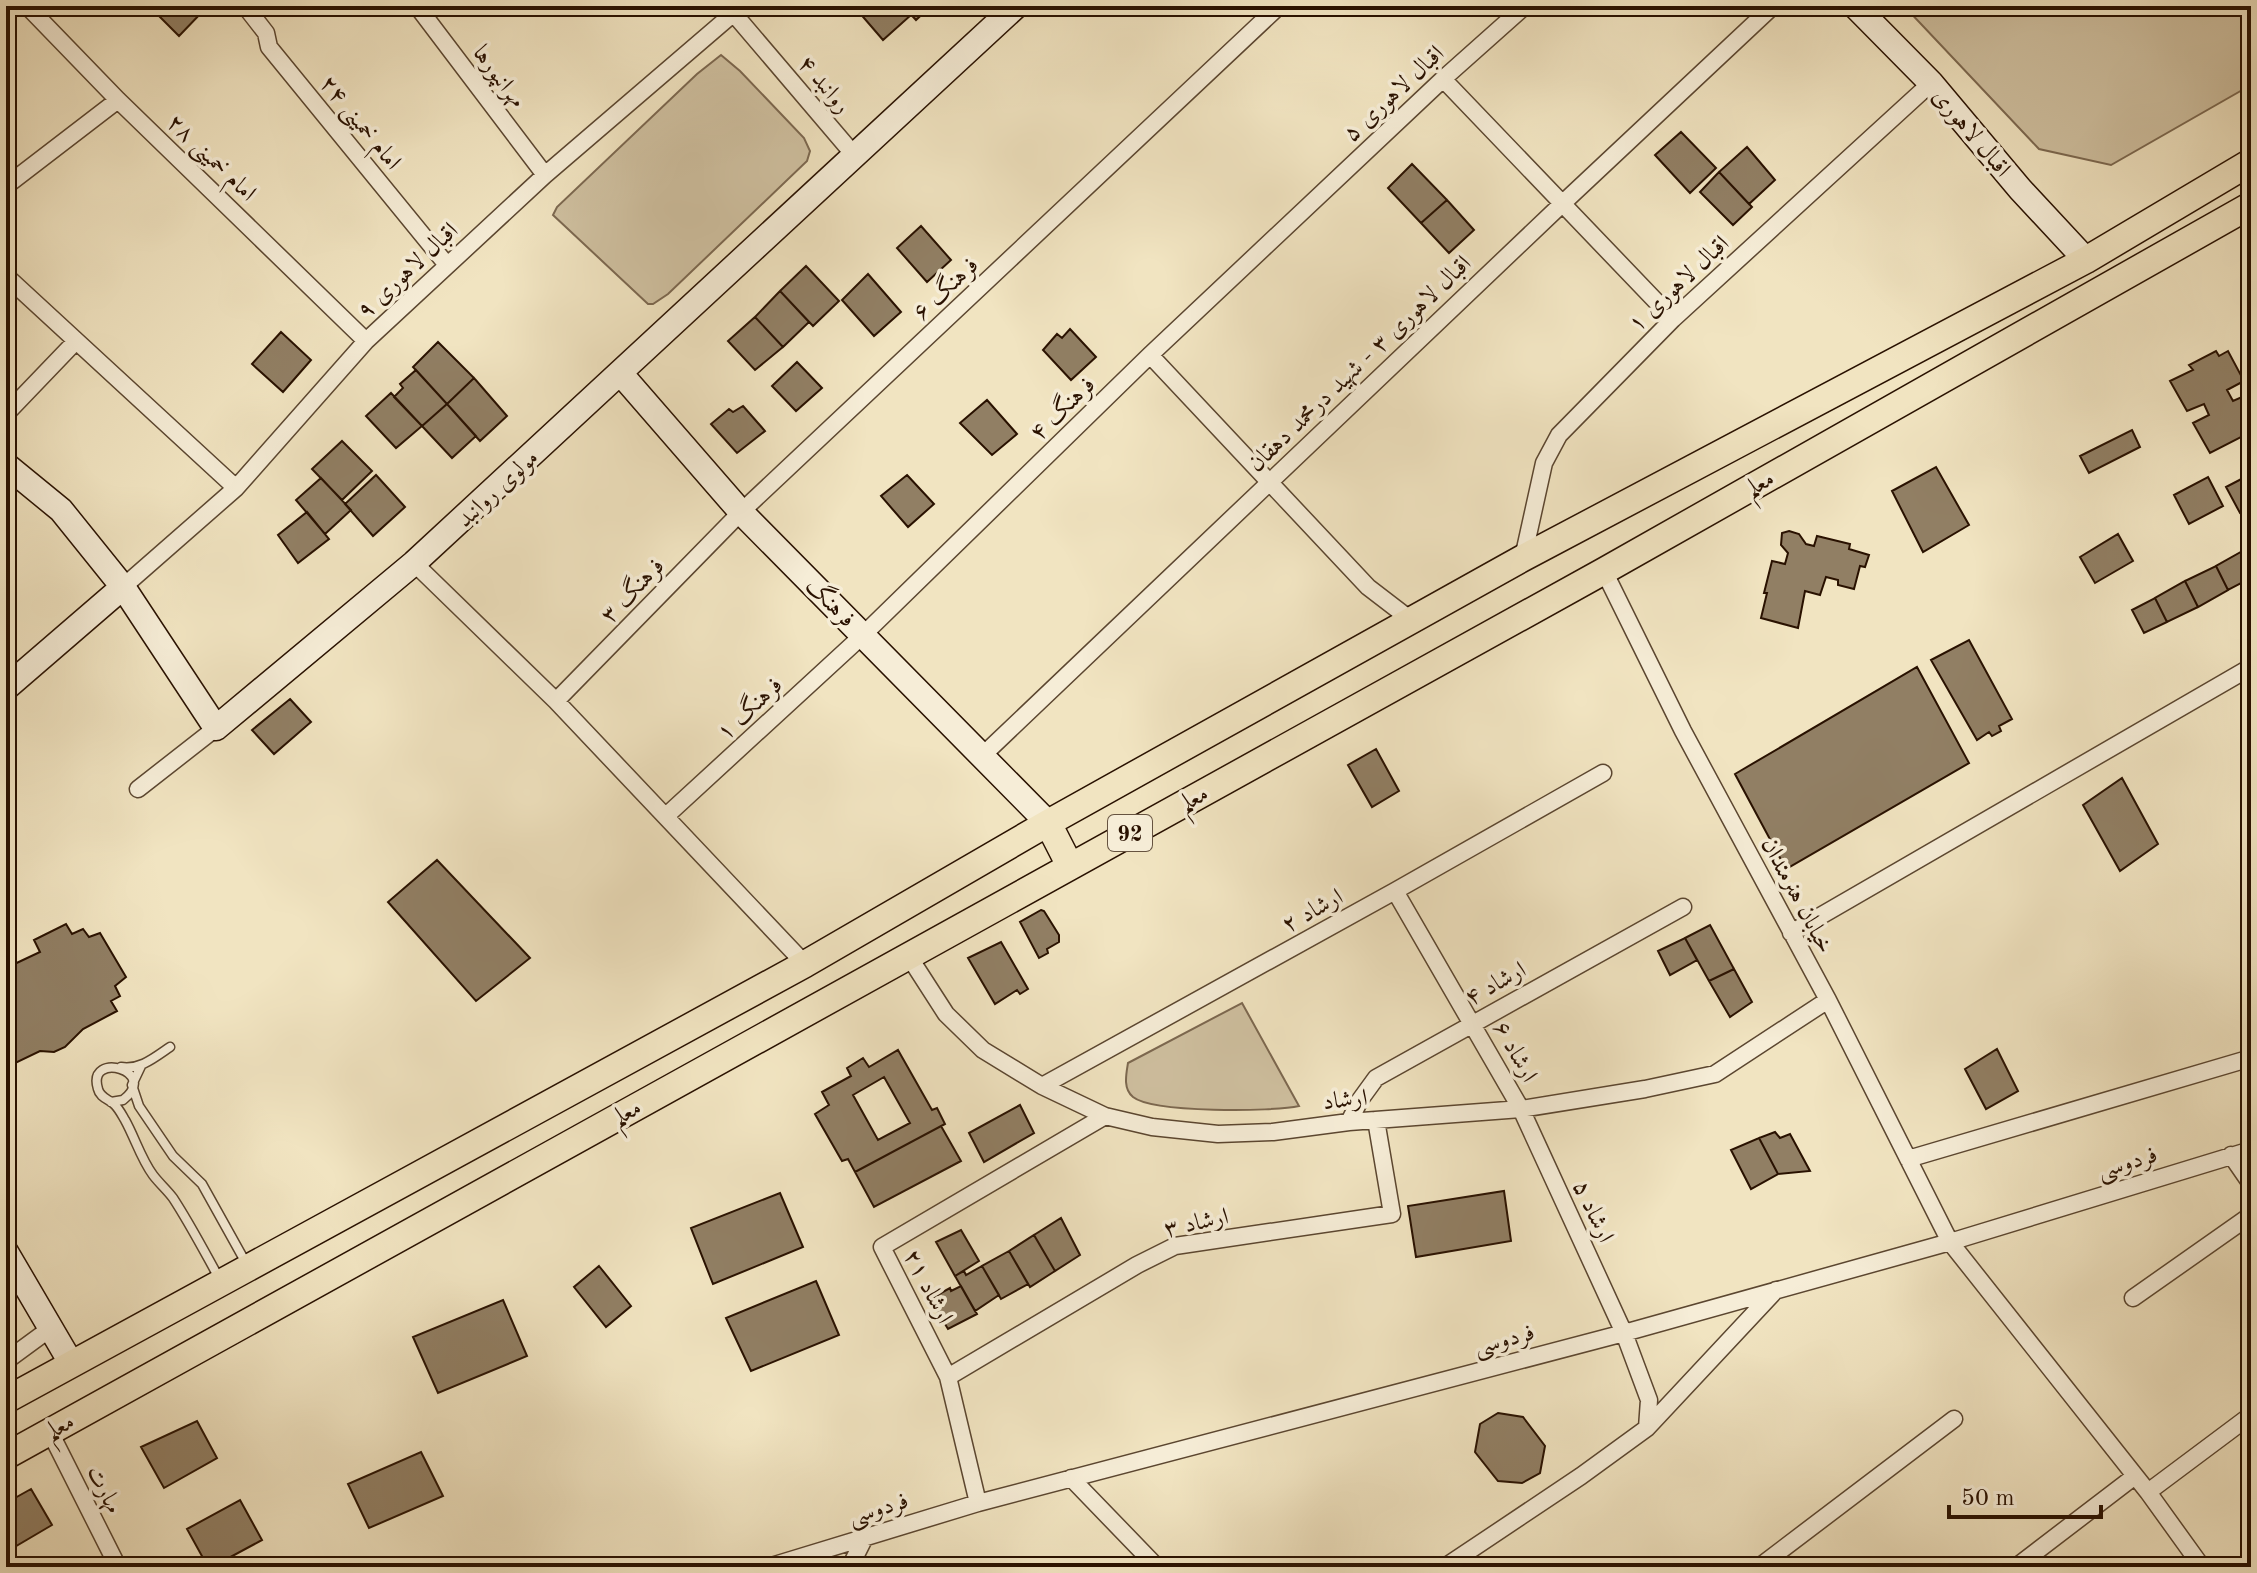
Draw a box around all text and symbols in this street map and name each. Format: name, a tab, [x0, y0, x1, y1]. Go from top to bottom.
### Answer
street label: مهرانپورها	[466, 42, 529, 114]
street label: اقبال لاهوری ۵	[1339, 42, 1450, 148]
street label: روانبد ۴	[793, 52, 854, 119]
street label: امام خمینی ۲۴	[309, 72, 404, 179]
street label: اقبال لاهوری	[1926, 84, 2014, 183]
street label: امام خمینی ۲۸	[157, 110, 260, 211]
street label: اقبال لاهوری ۹	[353, 219, 464, 325]
street label: اقبال لاهوری ۱	[1624, 232, 1735, 338]
street label: فرهنگ ۶	[906, 250, 984, 326]
street label: اقبال لاهوری ۳ - شهید درمحمد دهقان	[1244, 252, 1477, 478]
street label: فرهنگ ۴	[1023, 369, 1101, 447]
street label: مولوی روانبد	[453, 446, 544, 534]
street label: معلم	[1741, 466, 1784, 511]
street label: فرهنگ ۳	[593, 551, 671, 629]
street label: فرهنگ	[799, 570, 863, 634]
street label: فرهنگ ۱	[710, 670, 788, 746]
street label: معلم	[1175, 781, 1218, 826]
road number: 92	[1108, 815, 1152, 851]
street label: خیابان هنرمندان	[1756, 834, 1837, 958]
street label: ارشاد ۲	[1279, 885, 1347, 938]
street label: ارشاد ۴	[1462, 958, 1530, 1011]
street label: ارشاد ۶	[1488, 1018, 1541, 1086]
street label: ارشاد	[1322, 1087, 1369, 1115]
street label: معلم	[608, 1095, 651, 1140]
street label: فردوسی	[2095, 1143, 2161, 1187]
street label: ارشاد ۵	[1567, 1177, 1617, 1247]
street label: ارشاد ۳	[1162, 1205, 1231, 1243]
street label: ارشاد ۲۱	[898, 1246, 956, 1328]
street label: فردوسی	[1472, 1321, 1538, 1363]
street label: معلم	[41, 1409, 84, 1454]
street label: مهارت	[80, 1462, 125, 1518]
scale bar	[1949, 1469, 2101, 1519]
text: 50 m	[1961, 1487, 2015, 1511]
street label: فردوسی	[846, 1489, 912, 1533]

